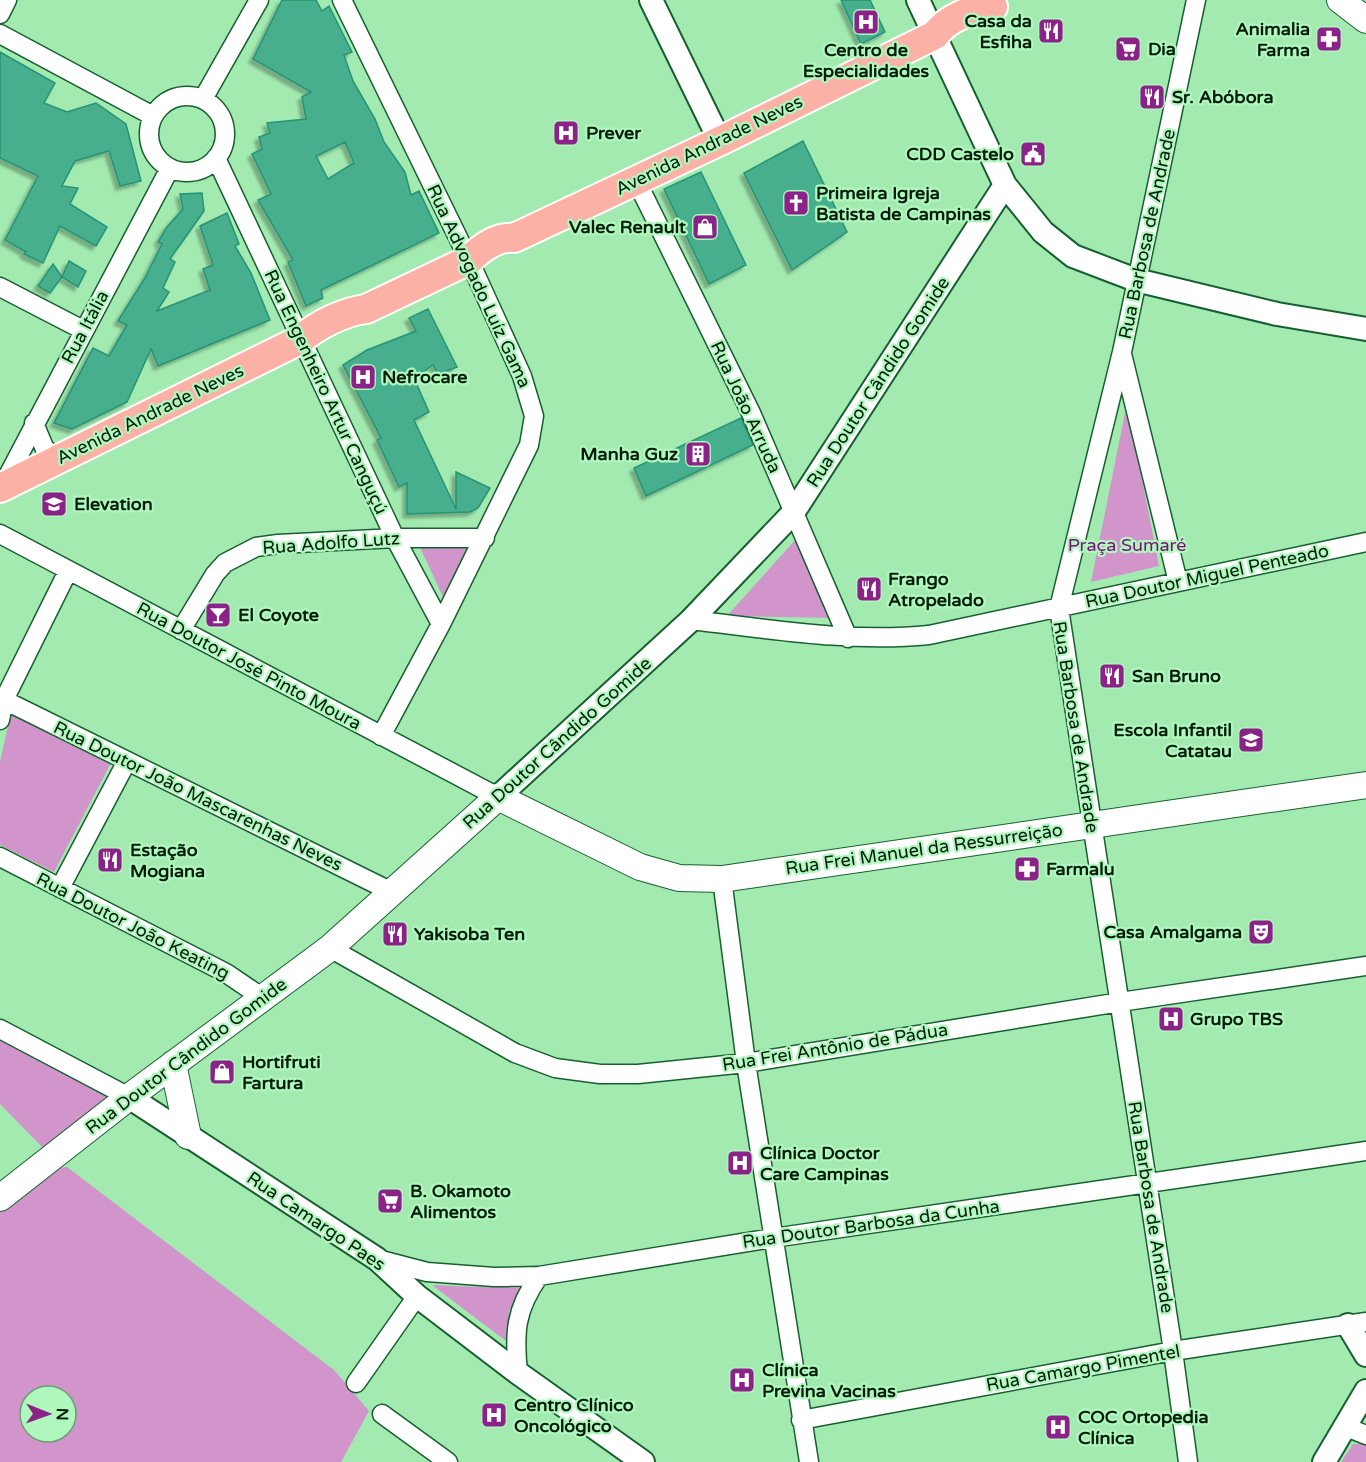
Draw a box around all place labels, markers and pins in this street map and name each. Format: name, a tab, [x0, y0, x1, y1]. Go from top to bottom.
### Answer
hospital icon: Centro de Especialidades	[851, 7, 881, 37]
place label: Casa da Esfiha	[964, 10, 1032, 53]
restaurant icon: Casa da Esfiha	[1036, 16, 1066, 46]
place label: Animalia Farma	[1236, 18, 1310, 61]
pharmacy icon: Animalia Farma	[1314, 24, 1344, 54]
supermarket icon: Dia	[1113, 34, 1143, 64]
place label: Dia	[1148, 38, 1176, 60]
place label: Centro de Especialidades	[803, 39, 930, 82]
restaurant icon: Sr. Abóbora	[1137, 82, 1167, 112]
place label: Sr. Abóbora	[1172, 86, 1274, 108]
hospital icon: Prever	[551, 118, 581, 148]
place label: Prever	[586, 122, 642, 144]
public building icon: CDD Castelo	[1018, 139, 1048, 169]
place label: CDD Castelo	[906, 143, 1014, 165]
place label: Primeira Igreja Batista de Campinas	[816, 182, 991, 225]
church icon: Primeira Igreja Batista de Campinas	[781, 188, 811, 218]
shop icon: Valec Renault	[690, 212, 720, 242]
place label: Valec Renault	[569, 216, 686, 238]
hospital icon: Nefrocare	[348, 362, 378, 392]
place label: Nefrocare	[382, 366, 467, 388]
building icon: Manha Guz	[683, 439, 713, 469]
place label: Manha Guz	[580, 443, 678, 465]
school or university icon: Elevation	[39, 489, 69, 519]
place label: Elevation	[74, 493, 153, 515]
place label: Frango Atropelado	[888, 568, 984, 611]
restaurant icon: Frango Atropelado	[854, 574, 884, 604]
bar icon: El Coyote	[203, 600, 233, 630]
place label: El Coyote	[238, 604, 319, 626]
restaurant icon: San Bruno	[1097, 661, 1127, 691]
place label: San Bruno	[1132, 665, 1221, 687]
place label: Escola Infantil Catatau	[1113, 719, 1232, 762]
school or university icon: Escola Infantil Catatau	[1236, 725, 1266, 755]
place label: Estação Mogiana	[130, 839, 205, 882]
restaurant icon: Estação Mogiana	[95, 845, 125, 875]
pharmacy icon: Farmalu	[1012, 854, 1042, 884]
place label: Farmalu	[1046, 858, 1115, 880]
theatre icon: Casa Amalgama	[1246, 917, 1276, 947]
restaurant icon: Yakisoba Ten	[380, 919, 410, 949]
place label: Casa Amalgama	[1103, 921, 1242, 943]
place label: Yakisoba Ten	[414, 923, 525, 945]
hospital icon: Grupo TBS	[1156, 1004, 1186, 1034]
place label: Grupo TBS	[1190, 1008, 1283, 1030]
place label: Hortifruti Fartura	[242, 1051, 321, 1094]
shop icon: Hortifruti Fartura	[207, 1057, 237, 1087]
place label: Clínica Doctor Care Campinas	[760, 1142, 889, 1185]
hospital icon: Clínica Doctor Care Campinas	[725, 1148, 755, 1178]
place label: B. Okamoto Alimentos	[410, 1180, 511, 1223]
supermarket icon: B. Okamoto Alimentos	[375, 1186, 405, 1216]
place label: Clínica Previna Vacinas	[762, 1359, 896, 1402]
hospital icon: Clínica Previna Vacinas	[727, 1365, 757, 1395]
place label: Centro Clínico Oncológico	[514, 1394, 634, 1437]
hospital icon: Centro Clínico Oncológico	[479, 1400, 509, 1430]
place label: COC Ortopedia Clínica	[1078, 1406, 1209, 1449]
hospital icon: COC Ortopedia Clínica	[1043, 1412, 1073, 1442]

